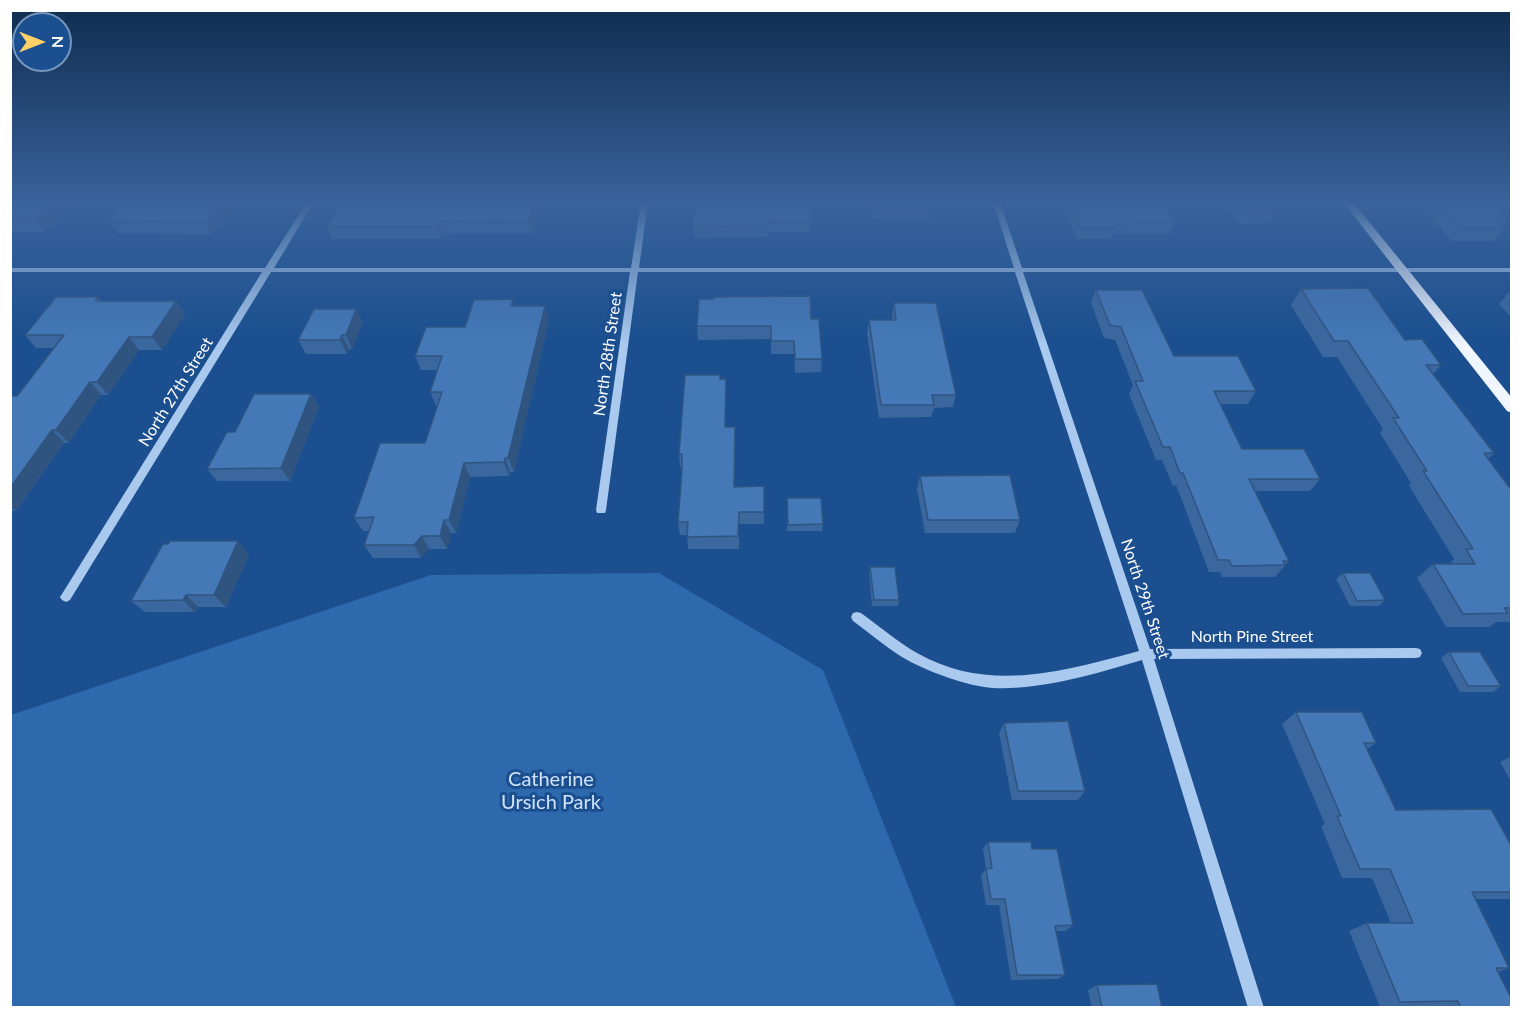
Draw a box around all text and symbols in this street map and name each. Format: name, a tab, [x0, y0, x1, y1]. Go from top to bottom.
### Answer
north arrow	[12, 12, 72, 72]
text: N	[49, 36, 68, 48]
street label: North 28th Street	[590, 291, 626, 417]
street label: North 27th Street	[135, 334, 217, 450]
street label: North 29th Street	[1117, 537, 1173, 661]
street label: North Pine Street	[1191, 627, 1313, 647]
park label: Catherine Ursich Park	[501, 768, 601, 815]

